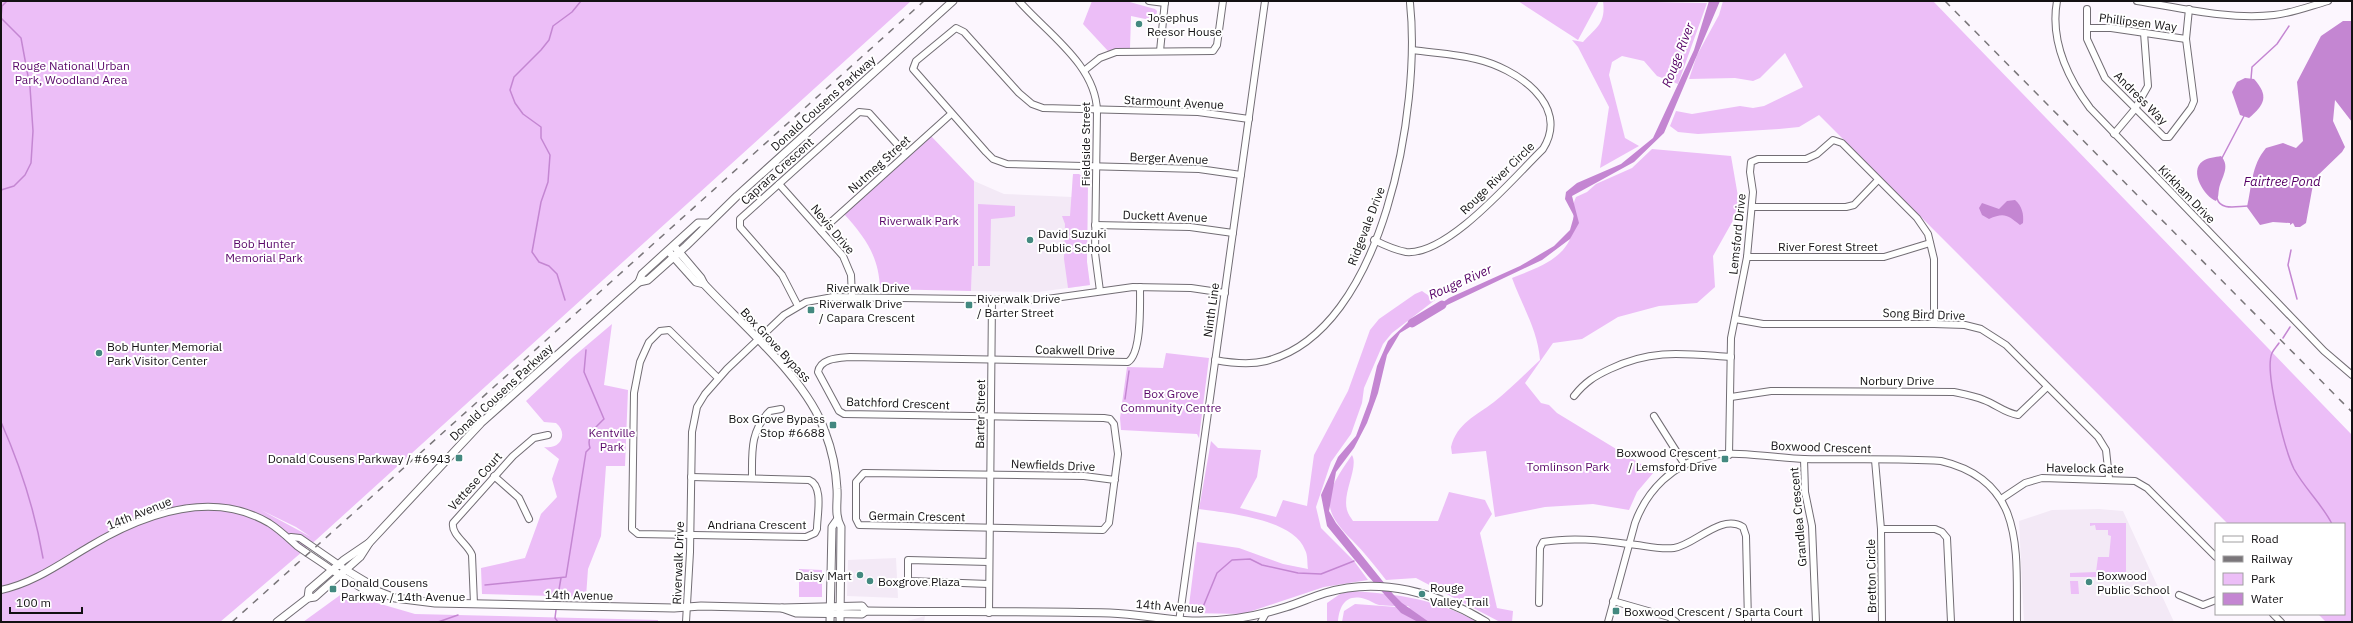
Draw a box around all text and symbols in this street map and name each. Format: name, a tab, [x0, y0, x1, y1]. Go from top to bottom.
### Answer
place label: Josephus Reesor House	[1147, 10, 1222, 39]
street label: Phillipsen Way	[2098, 10, 2178, 34]
marker: Josephus Reesor House	[1134, 19, 1144, 29]
water label: Rouge River	[1658, 19, 1699, 90]
street label: Donald Cousens Parkway	[768, 52, 878, 154]
park label: Rouge National Urban Park, Woodland Area	[12, 58, 130, 87]
street label: Andress Way	[2111, 68, 2171, 128]
street label: Starmount Avenue	[1124, 92, 1225, 112]
street label: Fieldside Street	[1078, 102, 1093, 186]
street label: Nutmeg Street	[845, 132, 913, 196]
street label: Caprara Crescent	[737, 134, 817, 208]
street label: Rouge River Circle	[1457, 138, 1538, 217]
street label: Berger Avenue	[1129, 149, 1209, 167]
street label: Kirkham Drive	[2155, 162, 2219, 227]
water label: Fairtree Pond	[2243, 173, 2321, 190]
street label: Ridgevale Drive	[1344, 184, 1388, 267]
street label: Lemsford Drive	[1725, 192, 1749, 275]
street label: Nevis Drive	[808, 201, 858, 257]
street label: Duckett Avenue	[1122, 207, 1208, 225]
park label: Riverwalk Park	[879, 213, 960, 228]
place label: David Suzuki Public School	[1038, 226, 1111, 255]
marker: David Suzuki Public School	[1025, 235, 1035, 245]
park label: Bob Hunter Memorial Park	[225, 236, 304, 265]
street label: River Forest Street	[1778, 239, 1878, 254]
water label: Rouge River	[1426, 260, 1496, 304]
street label: Riverwalk Drive	[826, 280, 910, 295]
street label: Ninth Line	[1200, 282, 1222, 338]
place label: Riverwalk Drive / Barter Street	[977, 291, 1061, 320]
place label: Riverwalk Drive / Capara Crescent	[819, 296, 915, 325]
marker: Riverwalk Drive / Barter Street	[964, 300, 974, 310]
street label: Box Grove Bypass	[738, 305, 815, 386]
marker: Riverwalk Drive / Capara Crescent	[806, 305, 816, 315]
street label: Song Bird Drive	[1883, 305, 1966, 323]
place label: Bob Hunter Memorial Park Visitor Center	[107, 339, 222, 368]
street label: Donald Cousens Parkway	[446, 340, 556, 444]
street label: Coakwell Drive	[1035, 342, 1115, 358]
marker: Bob Hunter Memorial Park Visitor Center	[94, 348, 104, 358]
street label: Norbury Drive	[1860, 373, 1935, 388]
street label: Barter Street	[972, 379, 988, 449]
park label: Box Grove Community Centre	[1121, 386, 1222, 415]
street label: Batchford Crescent	[846, 394, 950, 412]
place label: Box Grove Bypass Stop #6688	[728, 411, 825, 440]
marker: Box Grove Bypass Stop #6688	[828, 420, 838, 430]
park label: Kentville Park	[589, 425, 636, 454]
street label: Boxwood Crescent	[1770, 438, 1872, 456]
place label: Boxwood Crescent / Lemsford Drive	[1616, 445, 1717, 474]
street label: Vettese Court	[445, 449, 505, 513]
place label: Donald Cousens Parkway / #6943	[268, 451, 451, 466]
marker: Donald Cousens Parkway / #6943	[454, 453, 464, 463]
marker: Boxwood Crescent / Lemsford Drive	[1720, 454, 1730, 464]
street label: Newfields Drive	[1011, 456, 1096, 474]
park label: Tomlinson Park	[1527, 459, 1610, 474]
street label: Havelock Gate	[2046, 460, 2124, 476]
street label: Grandlea Crescent	[1786, 467, 1810, 567]
street label: 14th Avenue	[105, 493, 174, 533]
street label: Germain Crescent	[869, 508, 965, 524]
street label: Andriana Crescent	[707, 517, 807, 532]
street label: Riverwalk Drive	[669, 521, 687, 605]
legend	[2215, 523, 2345, 615]
text: Road	[2251, 531, 2279, 546]
street label: Bretton Circle	[1863, 538, 1879, 613]
text: Railway	[2251, 551, 2293, 566]
place label: Daisy Mart	[795, 568, 852, 583]
place label: Boxwood Public School	[2097, 568, 2170, 597]
marker: Daisy Mart	[855, 570, 865, 580]
text: Park	[2251, 571, 2276, 586]
place label: Boxgrove Plaza	[878, 574, 961, 589]
place label: Donald Cousens Parkway / 14th Avenue	[341, 575, 466, 604]
marker: Boxgrove Plaza	[865, 576, 875, 586]
marker: Boxwood Public School	[2084, 577, 2094, 587]
place label: Rouge Valley Trail	[1430, 580, 1489, 609]
marker: Donald Cousens Parkway / 14th Avenue	[328, 584, 338, 594]
street label: 14th Avenue	[545, 587, 614, 603]
scale bar	[10, 589, 82, 615]
marker: Rouge Valley Trail	[1417, 589, 1427, 599]
text: Water	[2251, 591, 2284, 606]
text: 100 m	[16, 595, 51, 610]
street label: 14th Avenue	[1135, 596, 1205, 616]
place label: Boxwood Crescent / Sparta Court	[1624, 604, 1803, 619]
marker: Boxwood Crescent / Sparta Court	[1611, 606, 1621, 616]

